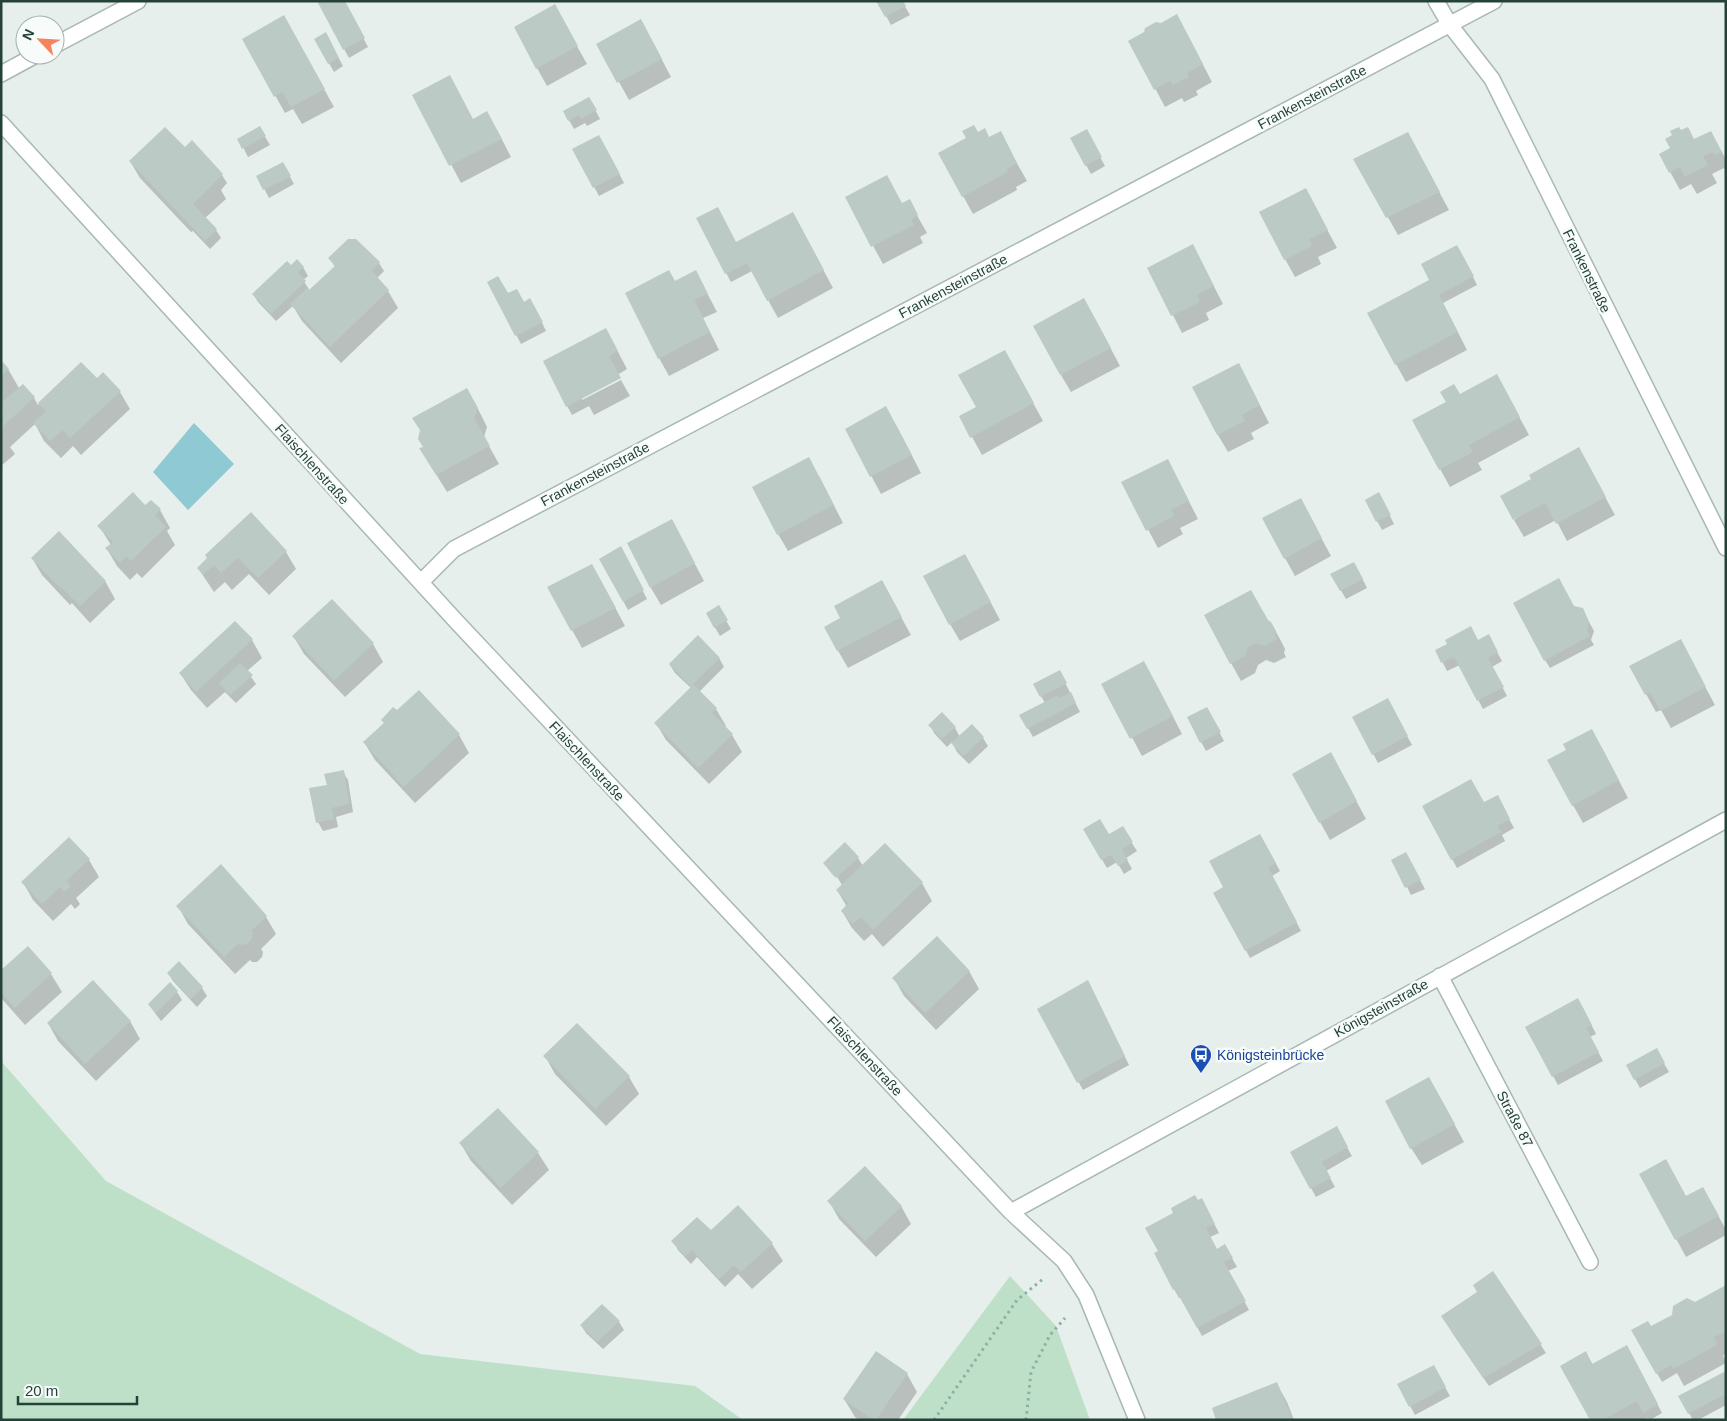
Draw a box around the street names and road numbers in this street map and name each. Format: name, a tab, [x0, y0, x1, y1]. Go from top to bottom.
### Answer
street label: Frankensteinstraße	[1255, 62, 1369, 132]
street label: Frankenstraße	[1560, 227, 1614, 316]
street label: Frankensteinstraße	[896, 251, 1010, 321]
street label: Flaischlenstraße	[272, 420, 352, 508]
street label: Frankensteinstraße	[538, 439, 652, 509]
street label: Flaischlenstraße	[546, 718, 628, 804]
street label: Königsteinstraße	[1331, 975, 1431, 1040]
street label: Flaischlenstraße	[824, 1013, 906, 1099]
street label: Straße 87	[1494, 1088, 1537, 1150]

